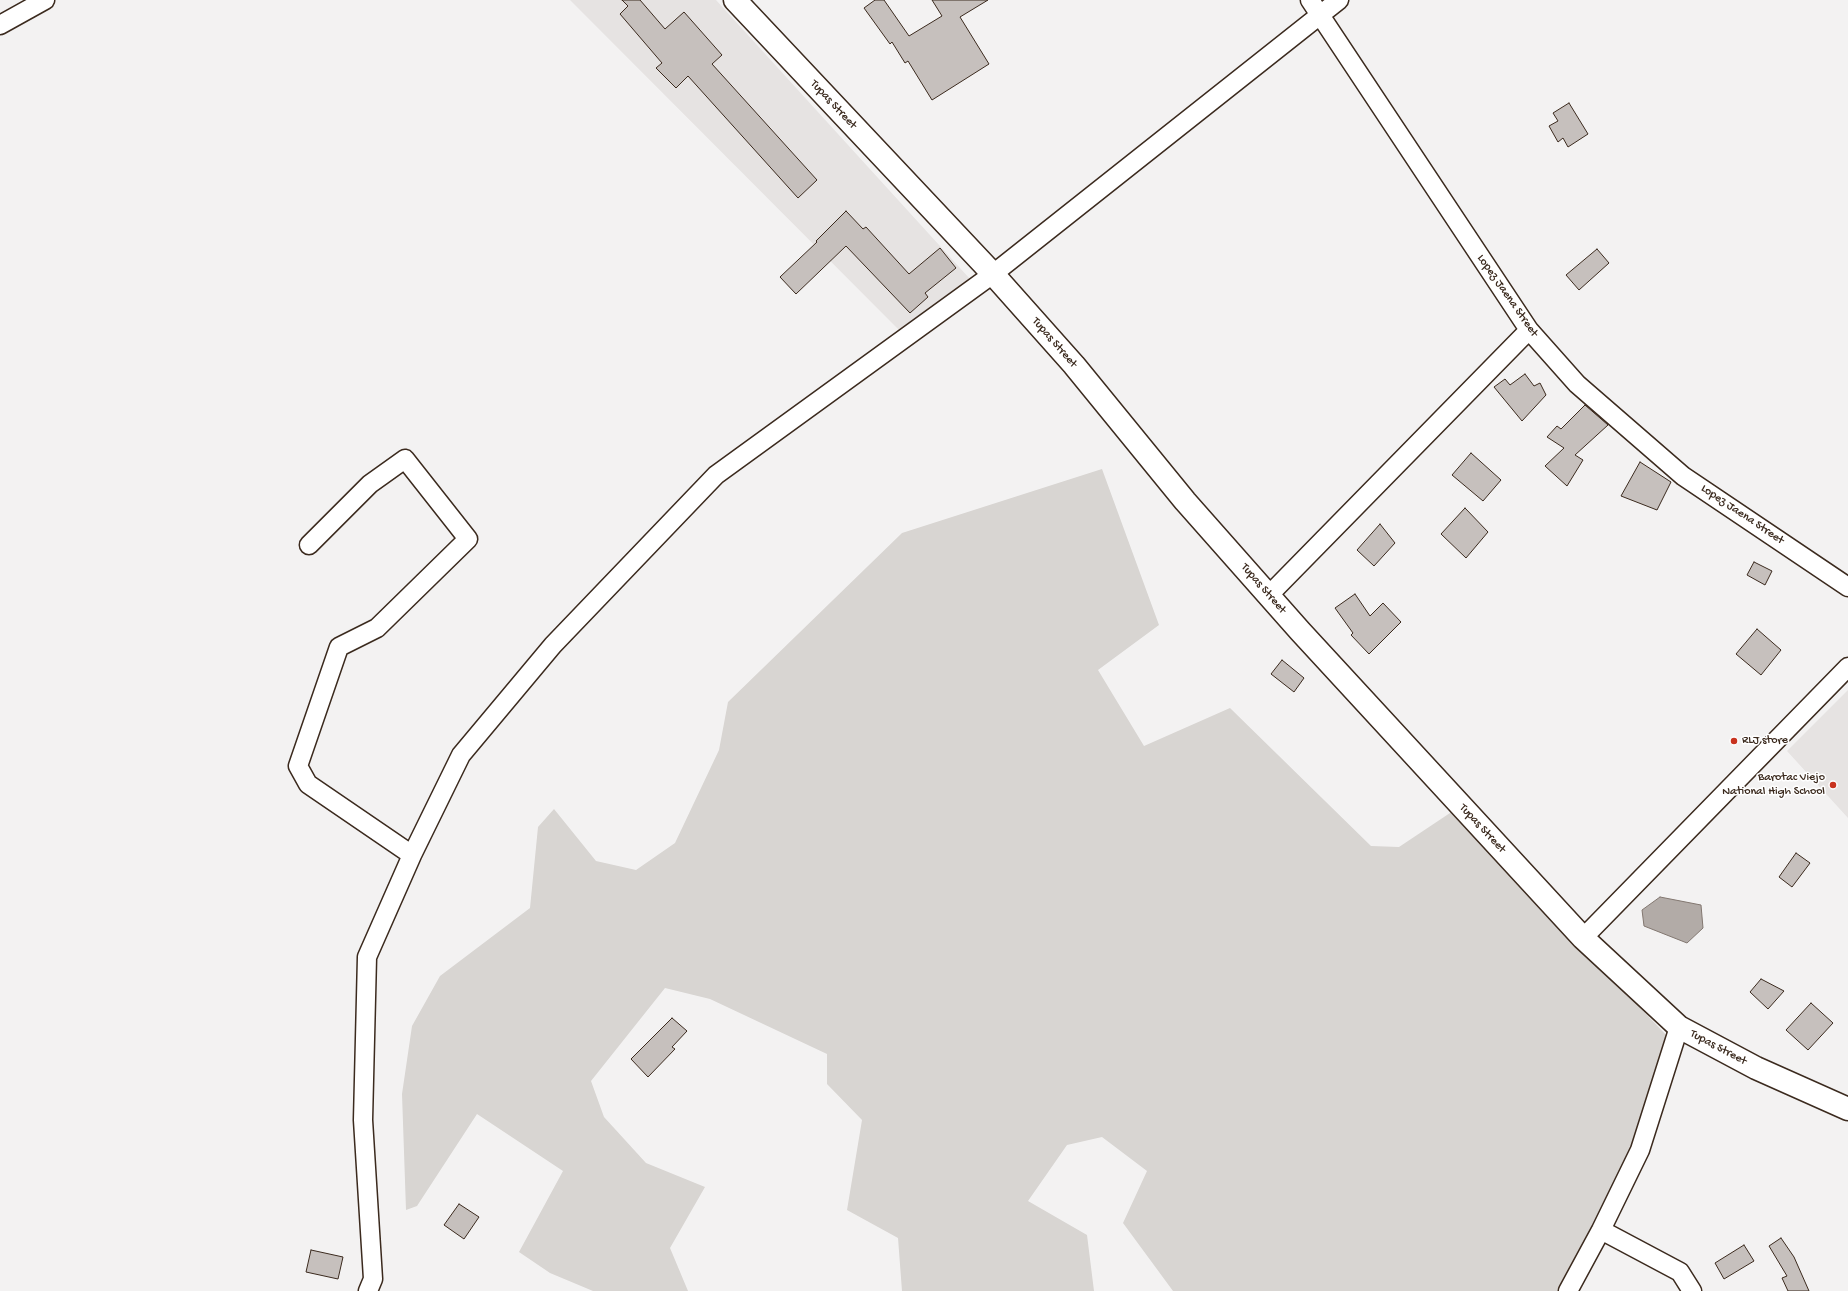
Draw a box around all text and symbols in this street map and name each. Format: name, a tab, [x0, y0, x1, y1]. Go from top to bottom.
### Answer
street label: Tupas Street	[807, 77, 859, 133]
street label: Lopez Jaena Street	[1473, 252, 1541, 340]
street label: Tupas Street	[1028, 315, 1080, 371]
street label: Lopez Jaena Street	[1698, 482, 1786, 548]
street label: Tupas Street	[1237, 561, 1289, 617]
place label: RLJ store	[1742, 734, 1788, 748]
marker: RLJ store	[1729, 736, 1739, 746]
place label: Barotac Viejo National High School	[1722, 771, 1825, 799]
marker: Barotac Viejo National High School	[1828, 780, 1838, 790]
street label: Tupas Street	[1456, 801, 1508, 857]
street label: Tupas Street	[1687, 1027, 1749, 1069]

